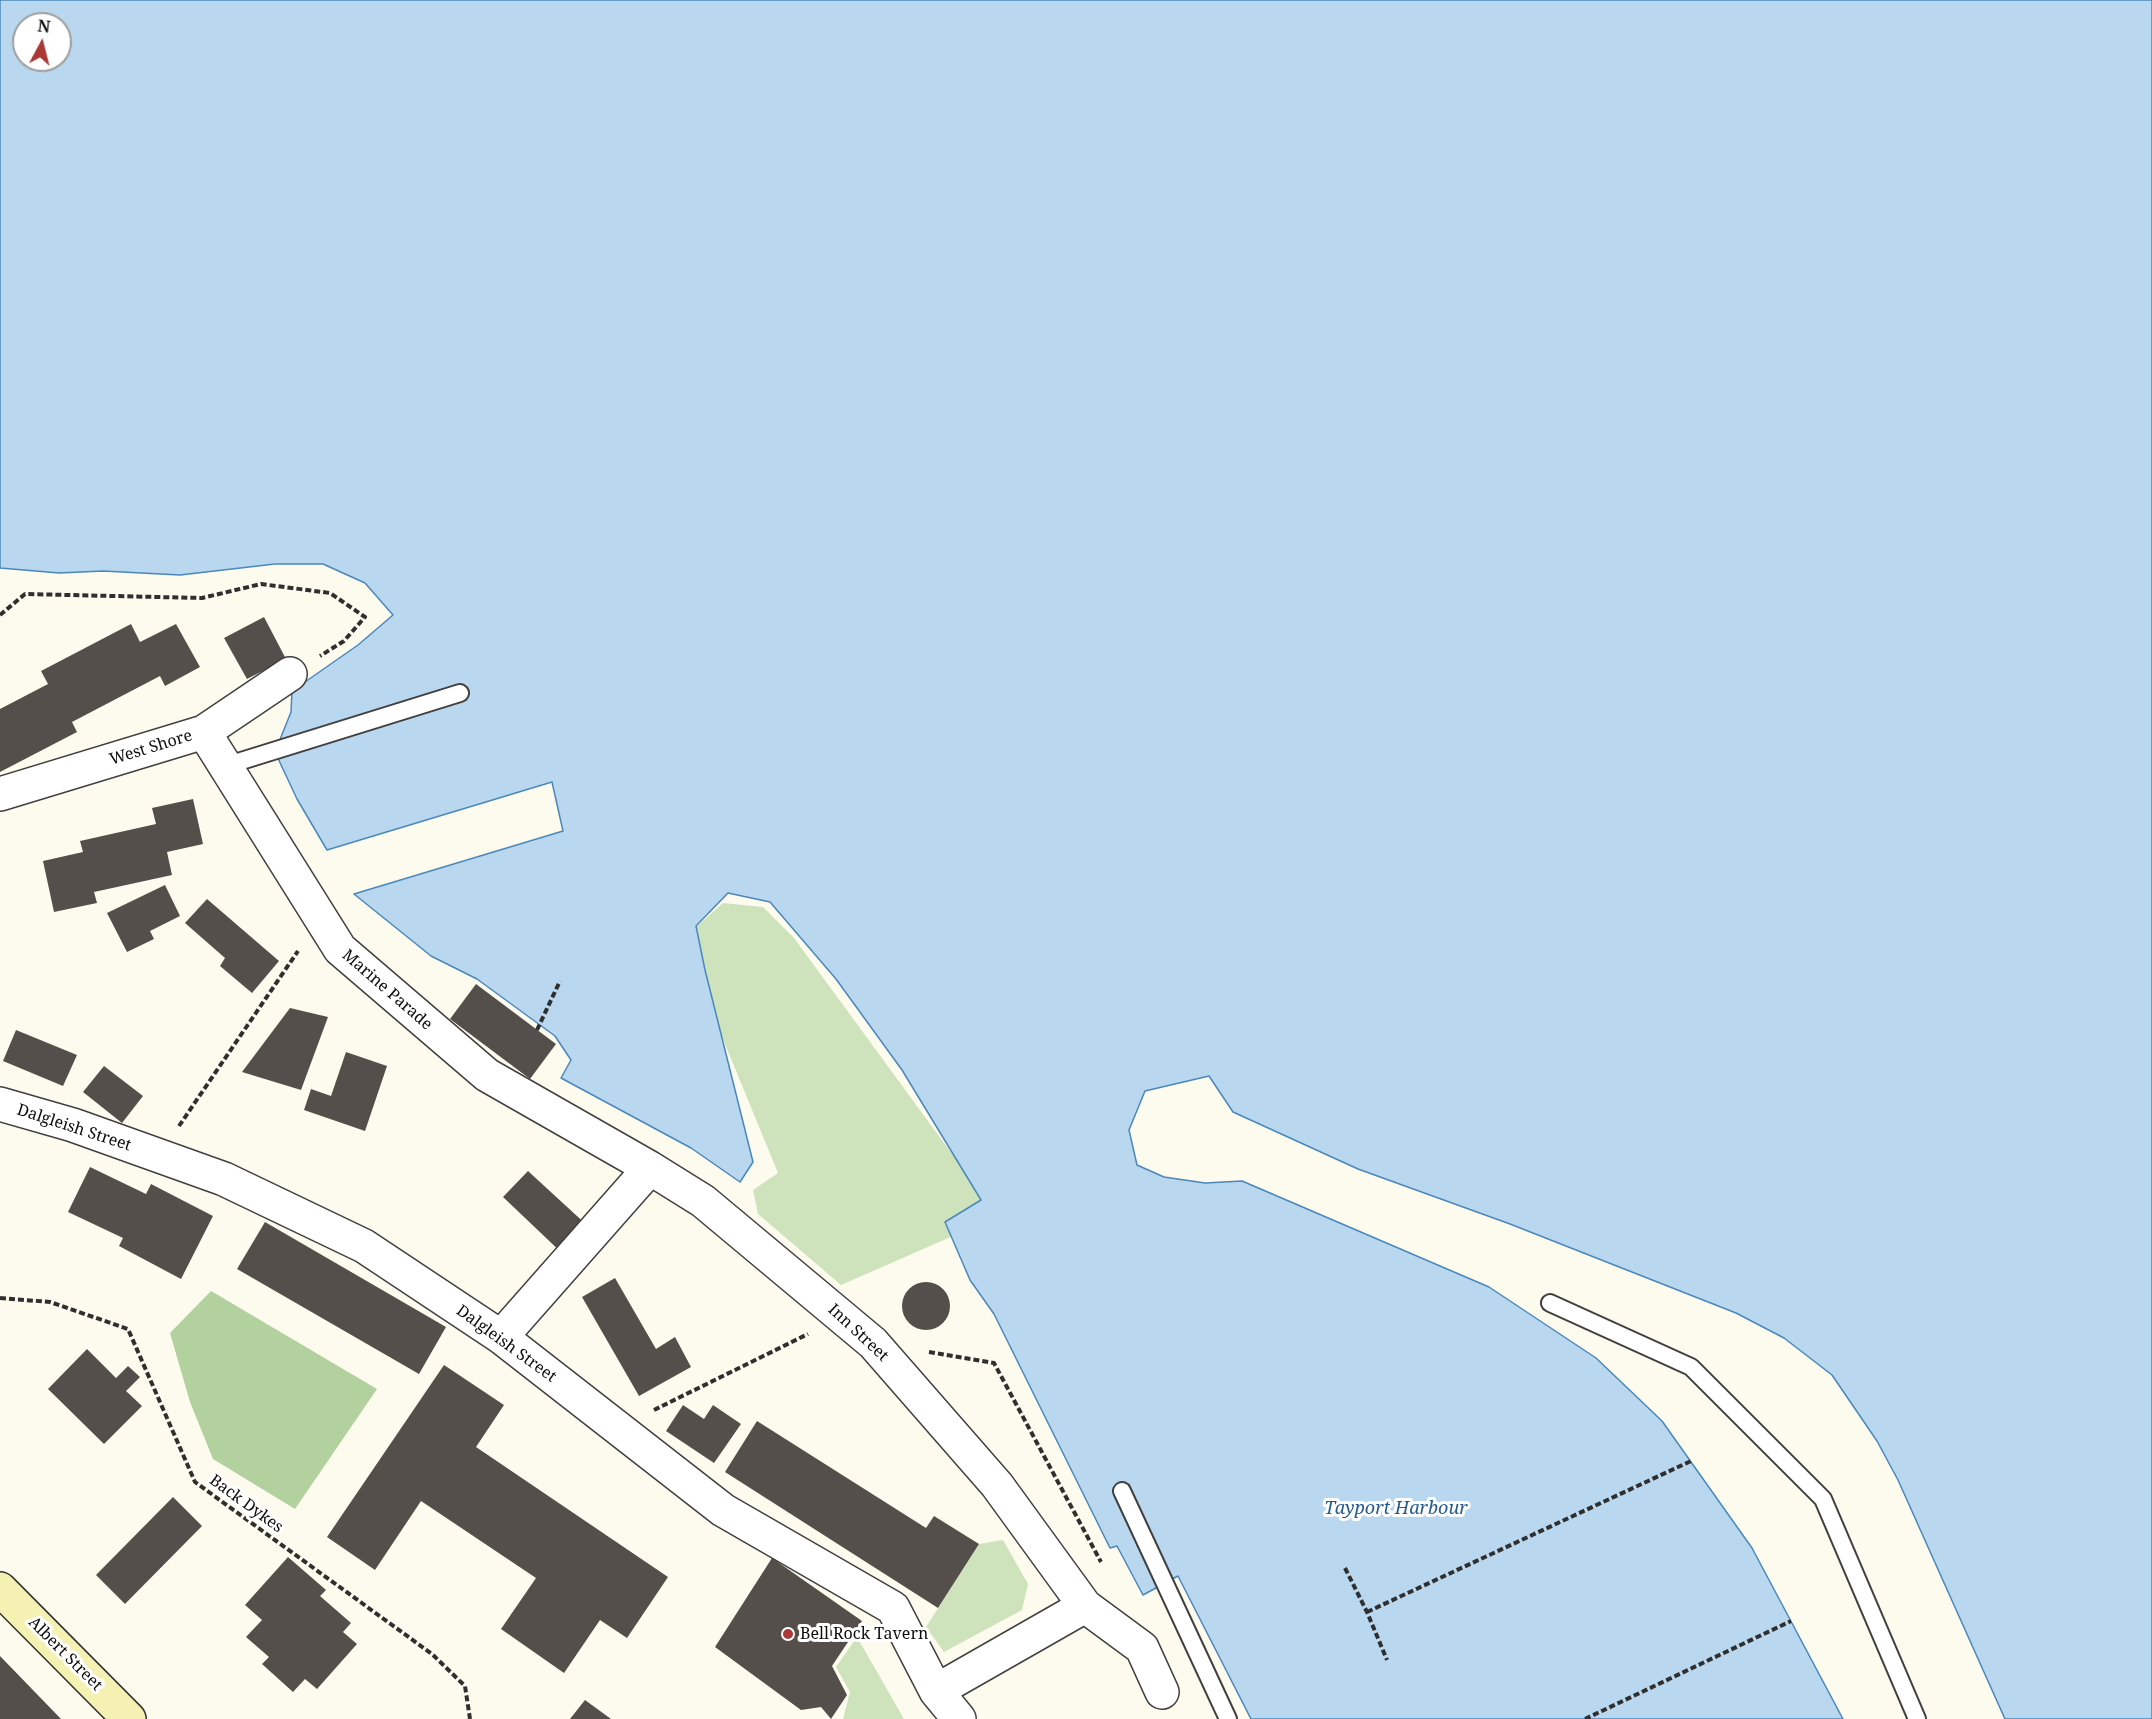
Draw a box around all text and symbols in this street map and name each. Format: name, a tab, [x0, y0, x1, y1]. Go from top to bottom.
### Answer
north arrow	[12, 12, 72, 72]
text: N	[36, 14, 52, 38]
street label: West Shore	[107, 726, 195, 770]
street label: Marine Parade	[338, 946, 436, 1034]
street label: Dalgleish Street	[14, 1100, 134, 1156]
street label: Inn Street	[824, 1300, 892, 1366]
street label: Dalgleish Street	[452, 1301, 560, 1387]
street label: Back Dykes	[205, 1471, 287, 1537]
water label: Tayport Harbour	[1324, 1498, 1468, 1520]
street label: Albert Street	[24, 1613, 106, 1695]
place label: Bell Rock Tavern	[800, 1624, 928, 1644]
marker: Bell Rock Tavern	[781, 1627, 795, 1641]

